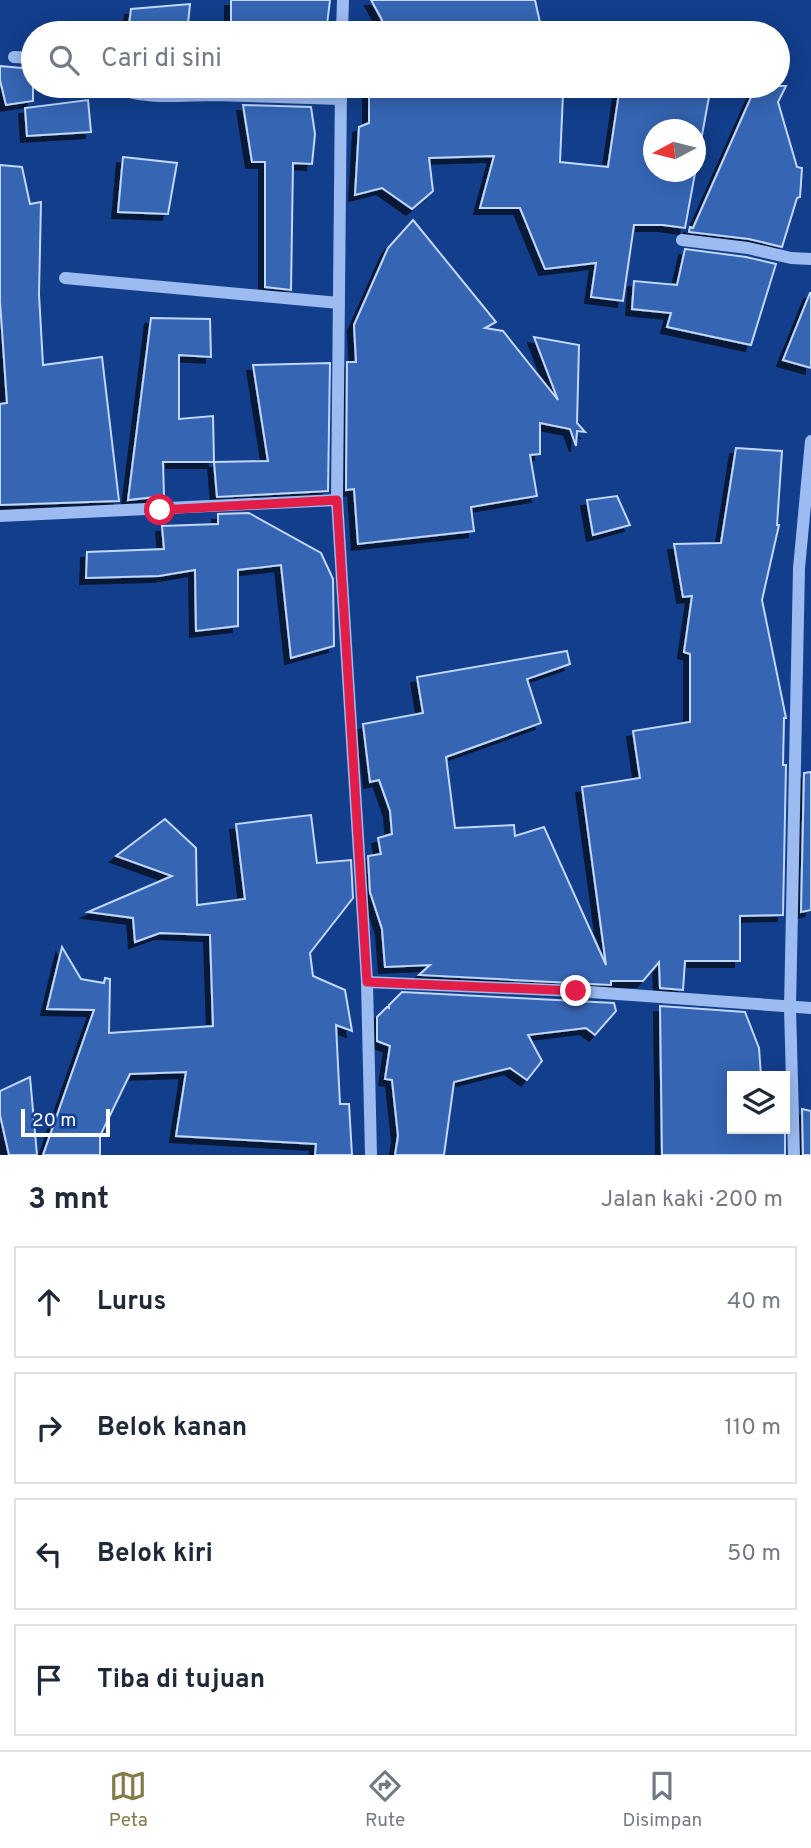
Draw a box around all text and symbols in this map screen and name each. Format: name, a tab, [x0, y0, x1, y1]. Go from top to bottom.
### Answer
search box	[21, 21, 790, 98]
icon: search	[45, 41, 83, 79]
text: Cari di sini	[101, 43, 222, 76]
north arrow	[643, 119, 706, 182]
route start	[144, 494, 175, 525]
route end	[560, 975, 591, 1006]
map controls	[727, 1071, 790, 1134]
button: layers	[727, 1071, 790, 1134]
scale bar	[21, 1106, 110, 1138]
text: 20 m	[32, 1109, 76, 1133]
text: 3 mnt	[28, 1182, 109, 1219]
text: Jalan kaki · 200 m	[601, 1186, 783, 1215]
icon: ahead	[30, 1283, 68, 1321]
text: Lurus	[97, 1286, 166, 1319]
text: 40 m	[727, 1288, 781, 1317]
icon: right	[30, 1409, 68, 1447]
text: Belok kanan	[97, 1412, 247, 1445]
text: 110 m	[724, 1414, 781, 1443]
icon: left	[30, 1535, 68, 1573]
text: Belok kiri	[97, 1538, 213, 1571]
text: 50 m	[727, 1540, 781, 1569]
icon: arrive	[30, 1661, 68, 1699]
text: Tiba di tujuan	[97, 1664, 265, 1697]
tab: Peta	[109, 1767, 148, 1833]
tab: Rute	[365, 1767, 405, 1833]
tab: Disimpan	[623, 1767, 702, 1833]

